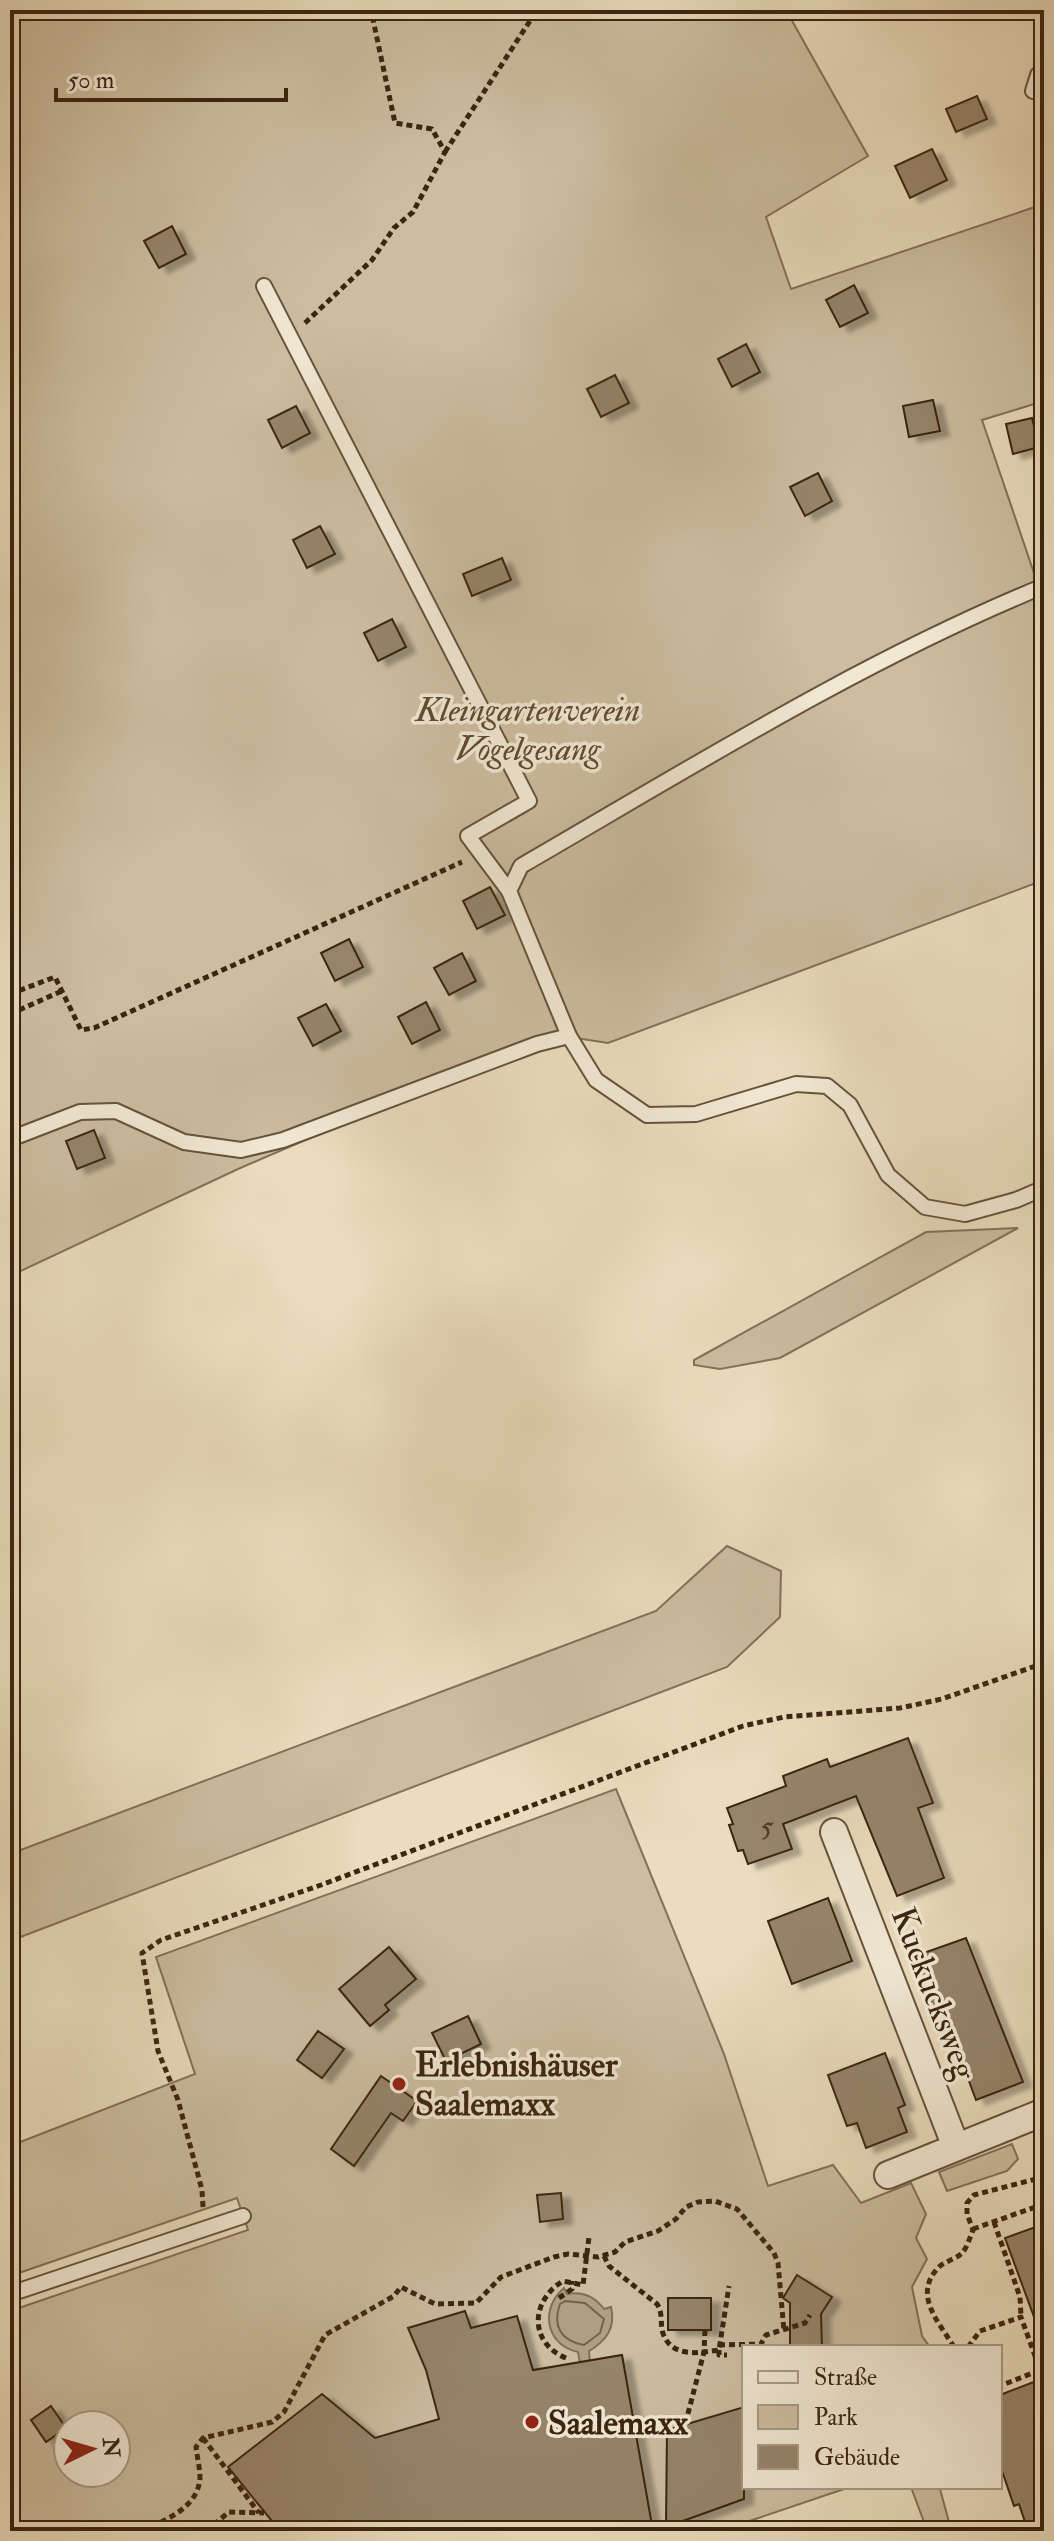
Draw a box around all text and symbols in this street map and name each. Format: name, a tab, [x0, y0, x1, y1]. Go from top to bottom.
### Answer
scale bar	[56, 52, 286, 102]
text: 50 m	[68, 65, 115, 96]
park label: Kleingartenverein Vogelgesang	[414, 689, 640, 771]
house number: 5	[760, 1808, 774, 1845]
street label: Kuckucksweg	[881, 1901, 987, 2087]
place label: Erlebnishäuser Saalemaxx	[415, 2044, 619, 2126]
marker: Erlebnishäuser Saalemaxx	[390, 2075, 408, 2093]
legend	[742, 2345, 1002, 2489]
text: Straße	[814, 2362, 877, 2393]
place label: Saalemaxx	[548, 2402, 689, 2445]
text: Park	[814, 2402, 858, 2433]
north arrow	[52, 2409, 132, 2489]
marker: Saalemaxx	[523, 2413, 541, 2431]
text: N	[96, 2435, 126, 2459]
text: Gebäude	[814, 2442, 900, 2473]

